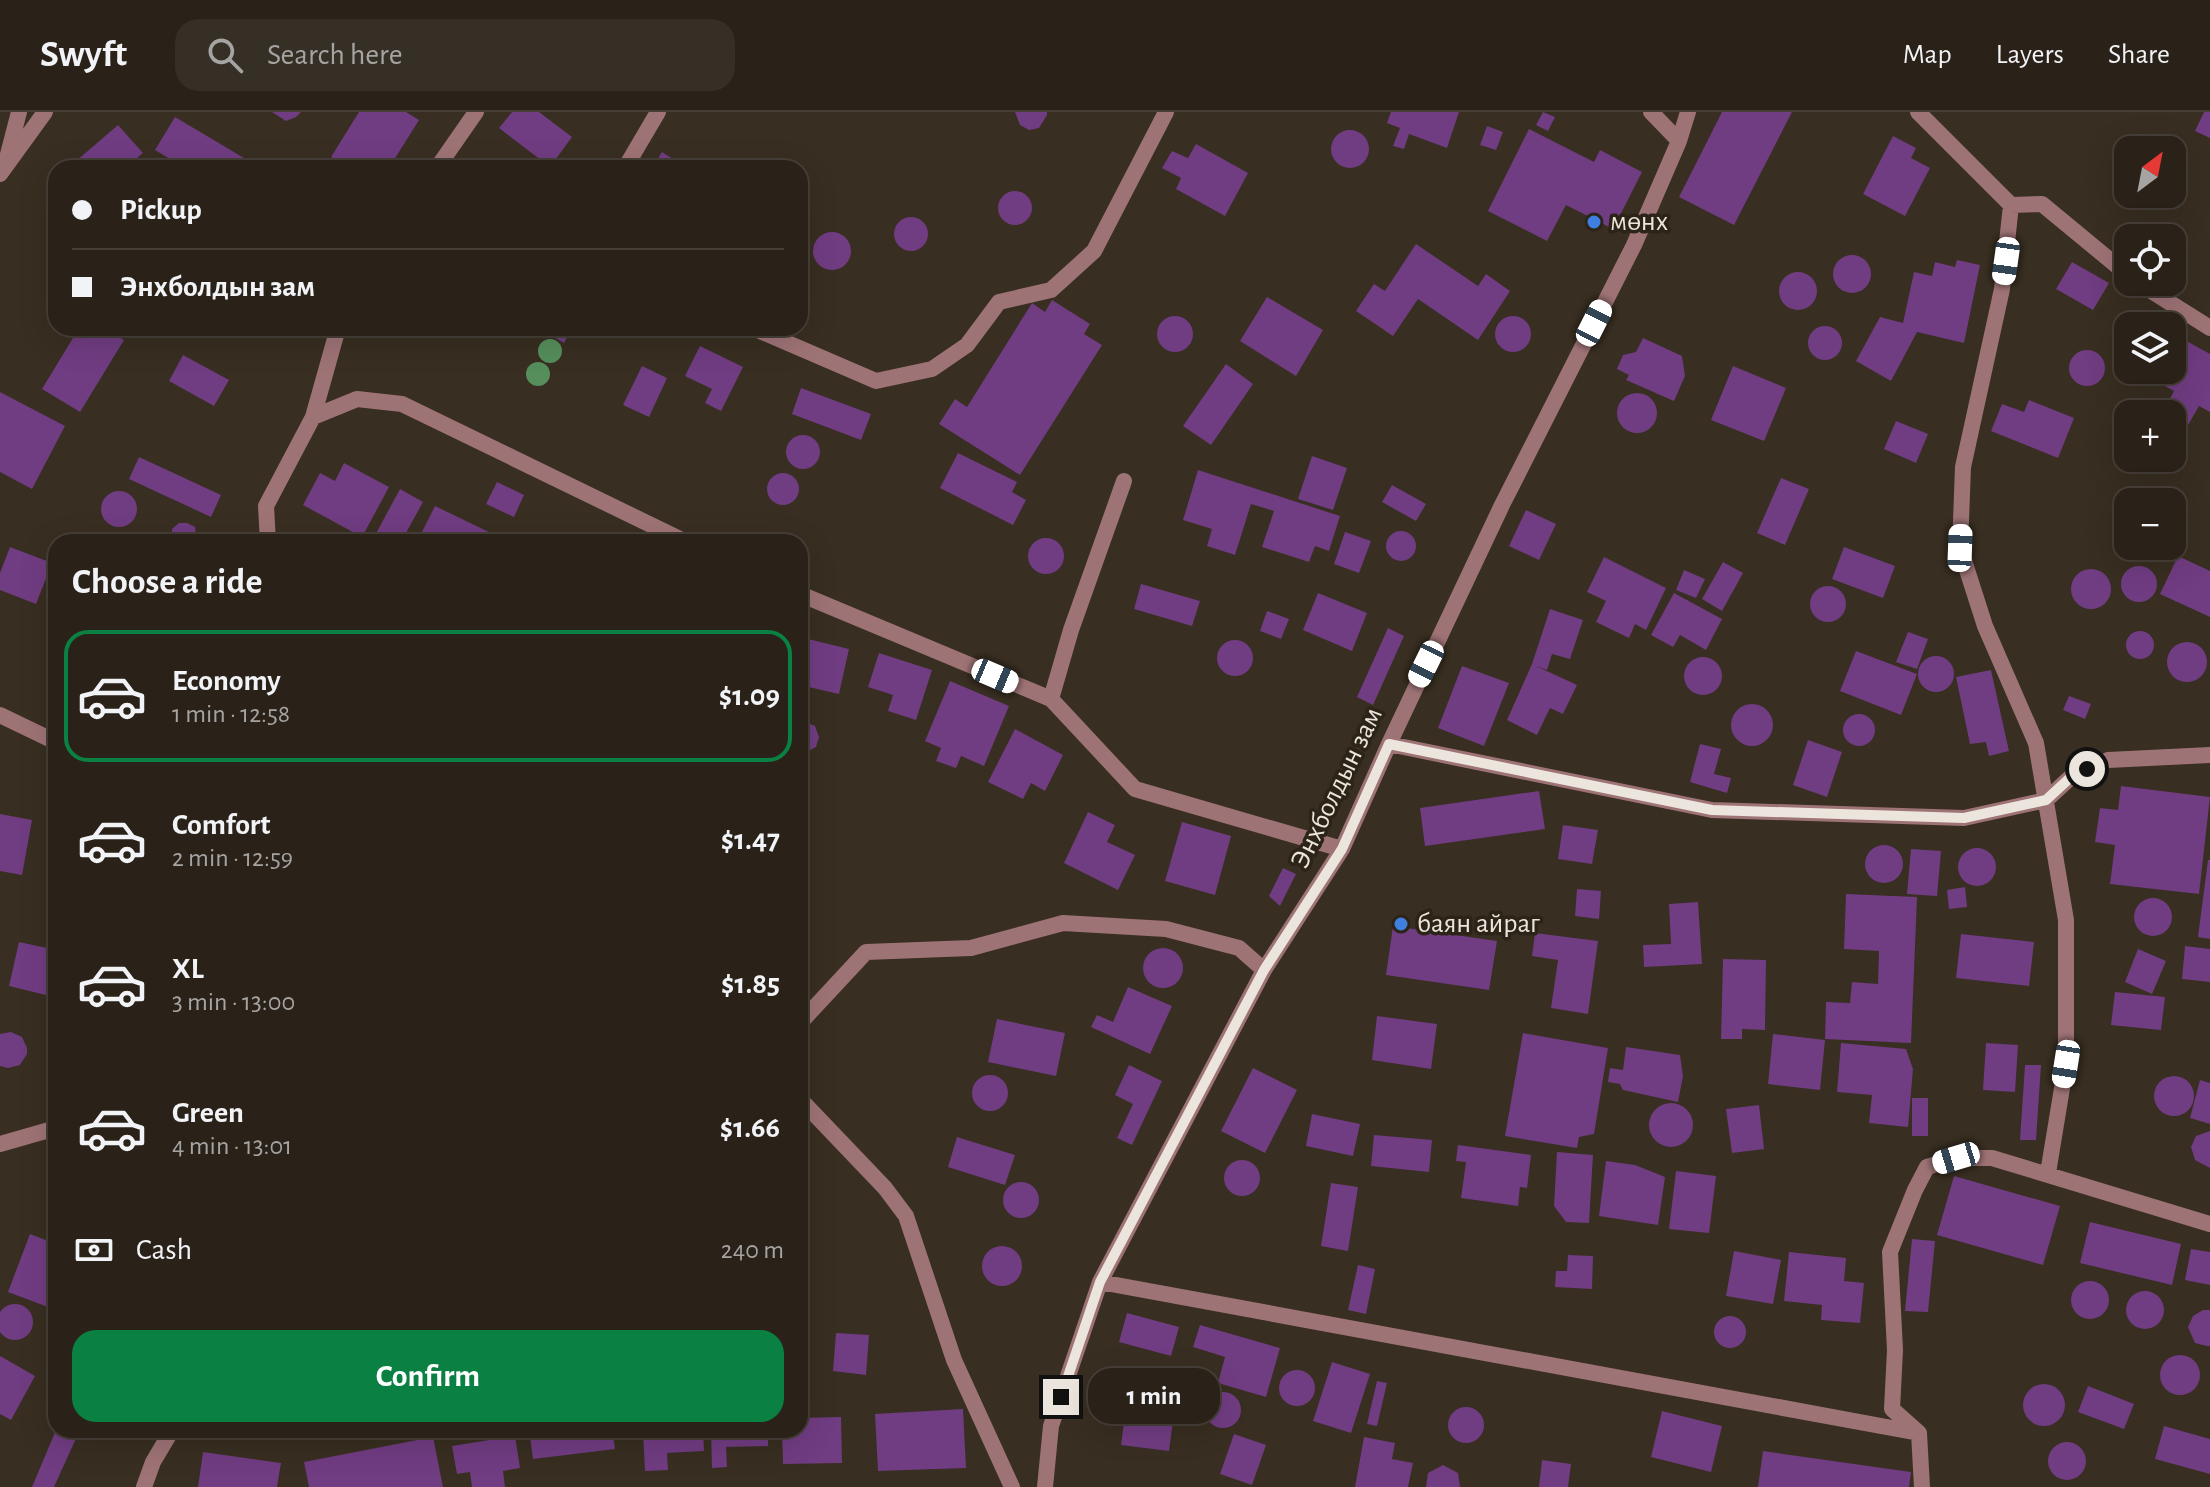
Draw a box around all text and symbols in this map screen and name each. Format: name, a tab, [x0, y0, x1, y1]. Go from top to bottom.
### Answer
search box	[175, 19, 735, 91]
icon: search	[203, 33, 247, 77]
text: Swyft	[40, 36, 127, 74]
text: Search here	[267, 40, 403, 70]
text: Map	[1903, 41, 1952, 69]
text: Layers	[1996, 41, 2064, 69]
text: Share	[2108, 41, 2170, 69]
north arrow	[2114, 136, 2186, 208]
map controls	[2114, 136, 2186, 560]
text: Pickup	[120, 195, 202, 225]
place label: мөнх	[1610, 208, 1668, 236]
marker: мөнх	[1585, 213, 1603, 231]
button: locate	[2114, 224, 2186, 296]
car	[1991, 236, 2021, 286]
text: Энхболдын зам	[120, 272, 315, 302]
car	[1572, 296, 1616, 350]
button: layers	[2114, 312, 2186, 384]
button: +	[2114, 400, 2186, 472]
button: −	[2114, 488, 2186, 560]
car	[1947, 524, 1973, 572]
text: Choose a ride	[72, 564, 262, 600]
car	[1405, 637, 1447, 691]
car	[968, 656, 1022, 696]
icon: car	[76, 660, 148, 732]
text: Economy	[172, 666, 281, 696]
text: $1.09	[719, 681, 780, 711]
text: 1 min · 12:58	[172, 701, 290, 727]
street label: Энхболдын зам	[1286, 703, 1388, 873]
route start	[2069, 751, 2105, 787]
icon: car	[76, 804, 148, 876]
text: Comfort	[172, 810, 271, 840]
text: $1.47	[721, 825, 780, 855]
text: 2 min · 12:59	[172, 845, 293, 871]
place label: баян айраг	[1417, 910, 1540, 938]
marker: баян айраг	[1392, 915, 1410, 933]
icon: car	[76, 948, 148, 1020]
text: XL	[172, 954, 204, 984]
text: $1.85	[721, 969, 780, 999]
text: 3 min · 13:00	[172, 989, 295, 1015]
car	[2050, 1038, 2082, 1090]
icon: car	[76, 1092, 148, 1164]
text: Green	[172, 1098, 244, 1128]
text: $1.66	[720, 1113, 780, 1143]
text: 4 min · 13:01	[172, 1133, 292, 1159]
car	[1930, 1140, 1982, 1176]
icon: cash	[72, 1228, 116, 1272]
text: Cash	[136, 1235, 192, 1265]
text: 240 m	[721, 1237, 784, 1263]
button: Confirm	[72, 1330, 784, 1422]
callout: 1 min	[1089, 1369, 1221, 1425]
route end	[1043, 1379, 1079, 1415]
text: 1 min	[1127, 1383, 1181, 1409]

